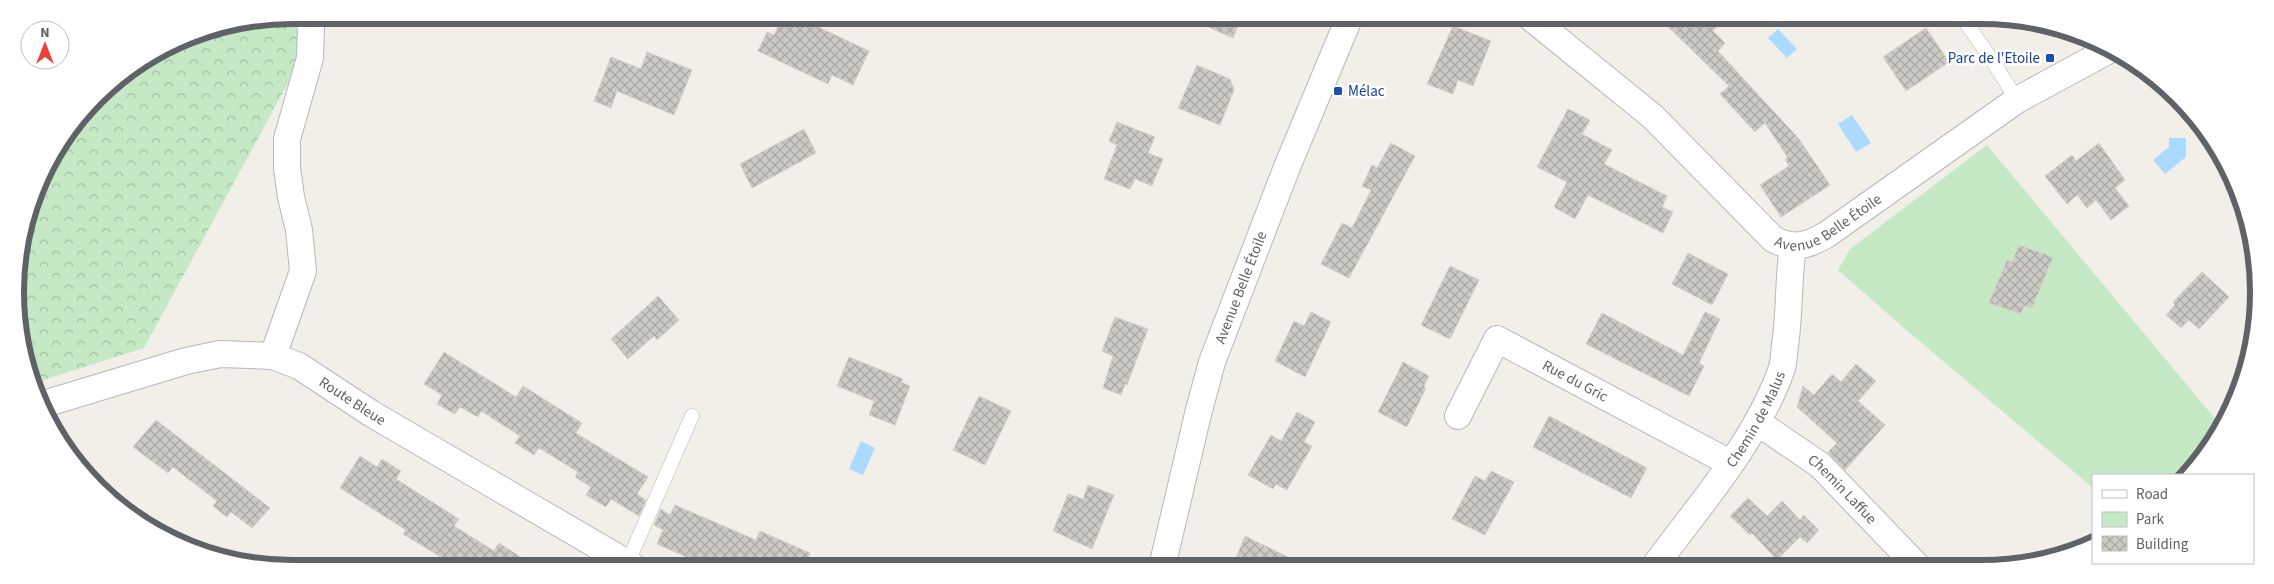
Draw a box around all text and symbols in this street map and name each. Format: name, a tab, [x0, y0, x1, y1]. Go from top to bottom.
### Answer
north arrow	[20, 20, 70, 70]
text: N	[40, 23, 50, 43]
place label: Parc de l'Etoile	[1948, 48, 2040, 69]
marker: Parc de l'Etoile	[2044, 52, 2056, 64]
place label: Mélac	[1348, 81, 1385, 102]
marker: Mélac	[1332, 85, 1344, 97]
street label: Avenue Belle Étoile	[1771, 189, 1886, 256]
street label: Avenue Belle Étoile	[1209, 228, 1272, 347]
street label: Rue du Gric	[1539, 355, 1612, 407]
street label: Chemin de Malus	[1721, 368, 1790, 472]
street label: Route Bleue	[315, 372, 390, 430]
street label: Chemin Laffue	[1804, 449, 1882, 529]
legend	[2092, 474, 2254, 564]
text: Road	[2136, 484, 2168, 505]
text: Park	[2136, 509, 2165, 530]
text: Building	[2136, 534, 2189, 555]

